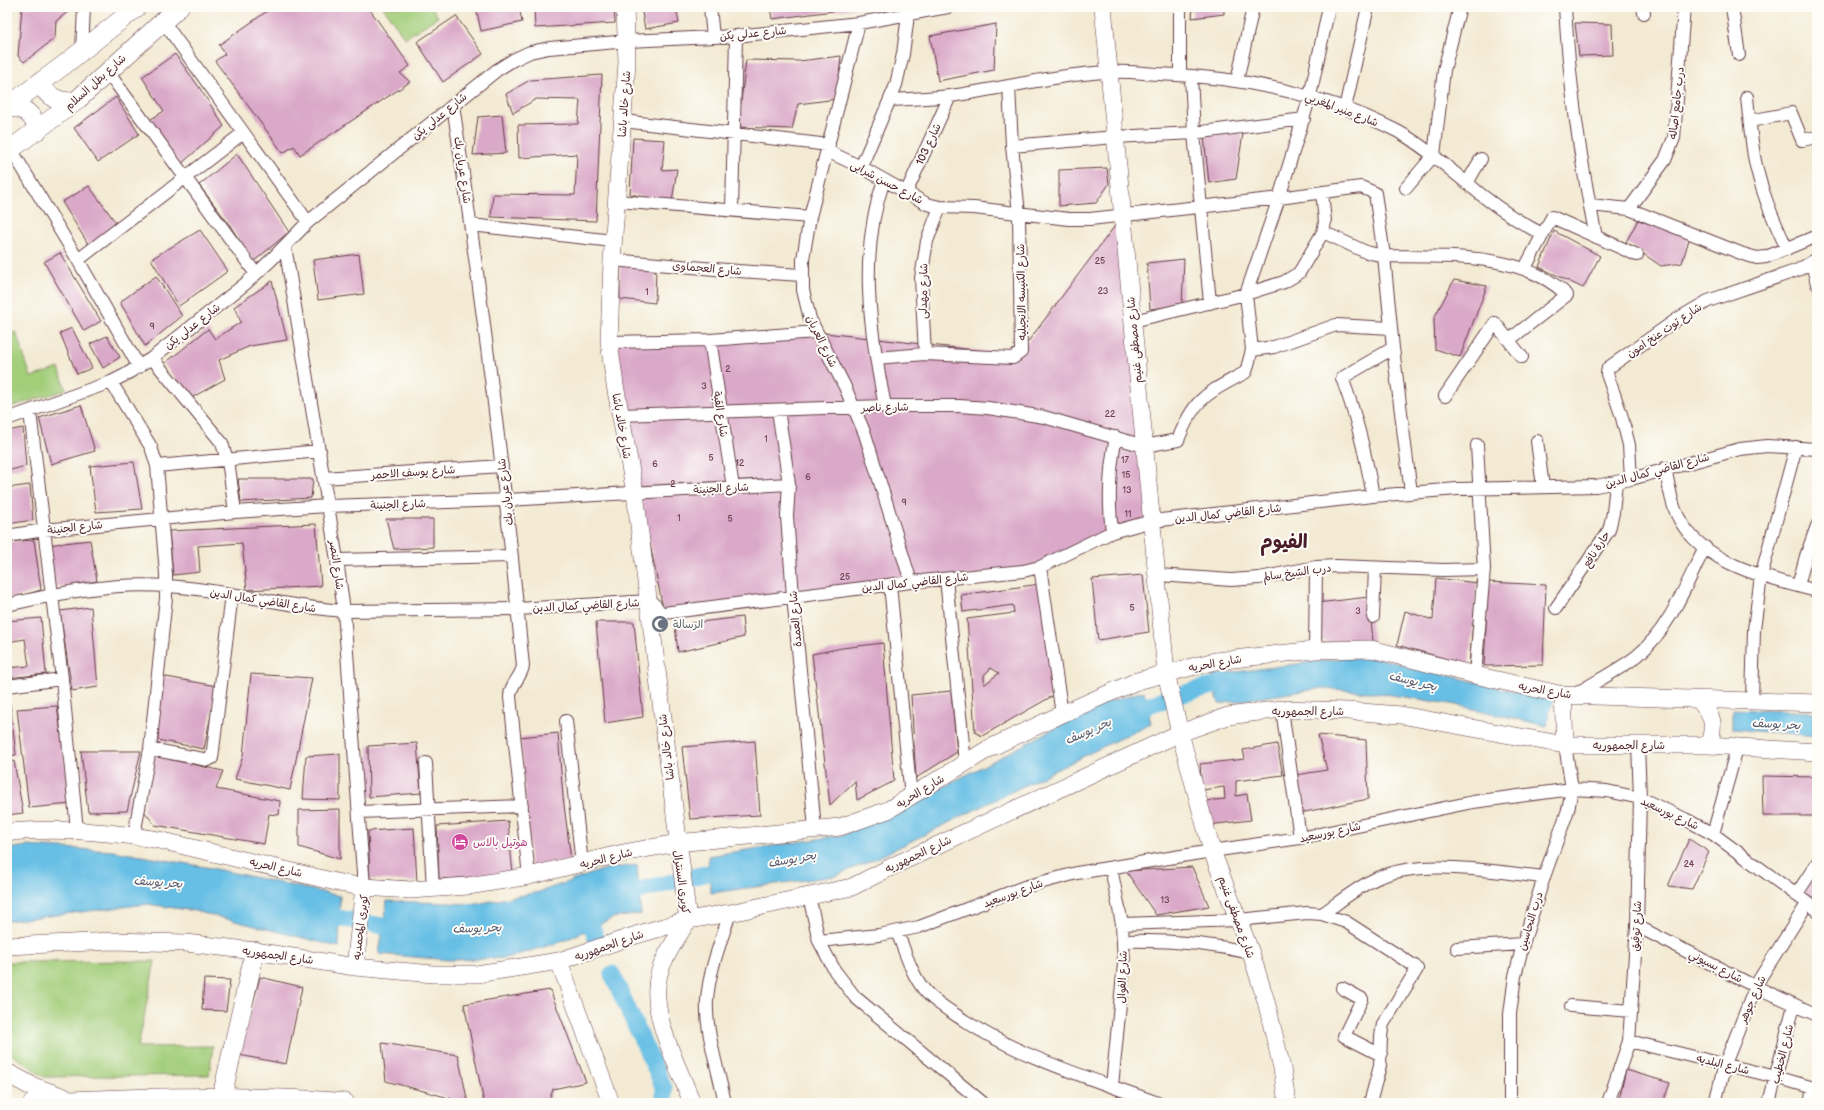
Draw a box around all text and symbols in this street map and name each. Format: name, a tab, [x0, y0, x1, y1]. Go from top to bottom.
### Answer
street label: شارع عدلى يكن	[719, 24, 787, 45]
street label: شارع بطل السلام	[62, 52, 130, 115]
street label: درب جامع اصاله	[1666, 66, 1689, 140]
street label: شارع خالد باشا	[616, 70, 635, 138]
street label: شارع عدلى يكن	[409, 90, 471, 144]
street label: شارع منير المغربي	[1302, 90, 1380, 133]
street label: شارع 103	[913, 121, 946, 168]
street label: شارع عريان بك	[449, 136, 474, 205]
street label: شارع حسن شرابى	[847, 158, 925, 209]
street label: شارع الكنيسه الانجيليه	[1014, 244, 1031, 340]
house number: 25	[1095, 256, 1105, 267]
street label: شارع العجماوى	[672, 259, 742, 280]
street label: شارع مهدلى	[917, 263, 932, 319]
house number: 23	[1098, 286, 1109, 297]
house number: 1	[645, 287, 649, 298]
street label: شارع مصطفى غنيم	[1124, 296, 1147, 384]
street label: شارع عدلى يكن	[162, 301, 224, 354]
street label: شارع توت عنخ امون	[1624, 301, 1705, 362]
street label: شارع العريان	[802, 313, 840, 370]
house number: 9	[149, 321, 155, 332]
house number: 2	[725, 364, 731, 375]
house number: 3	[701, 381, 707, 392]
street label: شارع القبة	[708, 390, 731, 438]
street label: شارع خالد باشا	[607, 392, 634, 460]
street label: شارع ناصر	[860, 401, 909, 416]
house number: 22	[1105, 409, 1116, 420]
house number: 1	[764, 434, 768, 445]
street label: شارع القاضي كمال الدين	[1604, 450, 1712, 495]
house number: 5	[708, 453, 714, 464]
house number: 17	[1121, 455, 1130, 466]
street label: شارع عريان بك	[495, 457, 518, 526]
house number: 12	[736, 458, 745, 469]
house number: 6	[652, 459, 658, 470]
street label: شارع يوسف الاحمر	[369, 463, 456, 484]
house number: 15	[1122, 470, 1130, 481]
house number: 6	[805, 472, 811, 483]
house number: 2	[670, 479, 676, 490]
street label: شارع الجنينة	[693, 481, 749, 498]
house number: 13	[1122, 485, 1132, 496]
street label: شارع الجنينة	[370, 497, 426, 514]
house number: 9	[901, 497, 907, 508]
street label: شارع القاضي كمال الدين	[1174, 501, 1283, 530]
house number: 11	[1125, 509, 1131, 520]
house number: 1	[677, 513, 681, 524]
house number: 5	[727, 514, 733, 525]
street label: شارع الجنينة	[47, 518, 104, 539]
street label: حارة نافع	[1580, 529, 1615, 571]
district label: الفيوم	[1260, 531, 1308, 556]
street label: شارع النصر	[324, 539, 346, 591]
street label: درب الشيخ سالم	[1262, 561, 1332, 585]
street label: شارع القاضي كمال الدين	[861, 570, 970, 599]
house number: 25	[840, 572, 850, 583]
street label: شارع القاضي كمال الدين	[208, 586, 317, 619]
street label: شارع العمدة	[787, 590, 806, 648]
street label: شارع القاضي كمال الدين	[532, 596, 640, 619]
house number: 5	[1129, 603, 1135, 614]
house number: 3	[1355, 606, 1361, 617]
mosque icon: الرسالة	[650, 614, 670, 634]
place label: الرسالة	[673, 618, 703, 631]
street label: شارع الحريه	[1188, 652, 1243, 677]
water label: بحر يوسف	[1387, 668, 1439, 695]
street label: شارع الحريه	[1517, 679, 1572, 704]
street label: شارع الجمهوريه	[1272, 705, 1344, 720]
street label: شارع خالد باشا	[656, 713, 679, 781]
water label: بحر يوسف	[1063, 714, 1114, 748]
water label: بحر يوسف	[1751, 716, 1801, 733]
street label: شارع الجمهوريه	[1593, 739, 1665, 754]
street label: شارع الحريه	[894, 772, 948, 813]
street label: شارع بورسعيد	[1638, 794, 1701, 834]
street label: شارع بورسعيد	[1298, 820, 1362, 847]
hotel icon: هوتيل بالاس	[450, 832, 470, 852]
street label: شارع الجمهوريه	[883, 833, 954, 877]
place label: هوتيل بالاس	[473, 836, 528, 850]
street label: شارع الحريه	[579, 846, 634, 873]
water label: بحر يوسف	[767, 848, 818, 871]
street label: كوبرى السنترال	[670, 849, 692, 915]
street label: شارع الحريه	[248, 855, 303, 882]
house number: 24	[1684, 859, 1695, 870]
water label: بحر يوسف	[133, 873, 183, 892]
street label: شارع مصطفى غنيم	[1214, 874, 1257, 961]
street label: شارع بورسعيد	[982, 877, 1045, 912]
street label: درب النحاسين	[1515, 890, 1547, 952]
street label: كوبرى المحمديه	[350, 893, 372, 961]
house number: 13	[1160, 895, 1170, 906]
street label: شارع توفيق	[1629, 900, 1646, 952]
water label: بحر يوسف	[452, 920, 502, 937]
street label: شارع الجمهوريه	[573, 928, 646, 965]
street label: شارع الجمهوريه	[241, 944, 314, 969]
street label: شارع بسيوني	[1685, 947, 1745, 989]
street label: شارع الفوال	[1115, 951, 1132, 1004]
street label: شارع جوهر	[1736, 974, 1770, 1027]
street label: شارع الخطيب	[1769, 1023, 1798, 1086]
street label: شارع البلديه	[1695, 1052, 1751, 1079]

